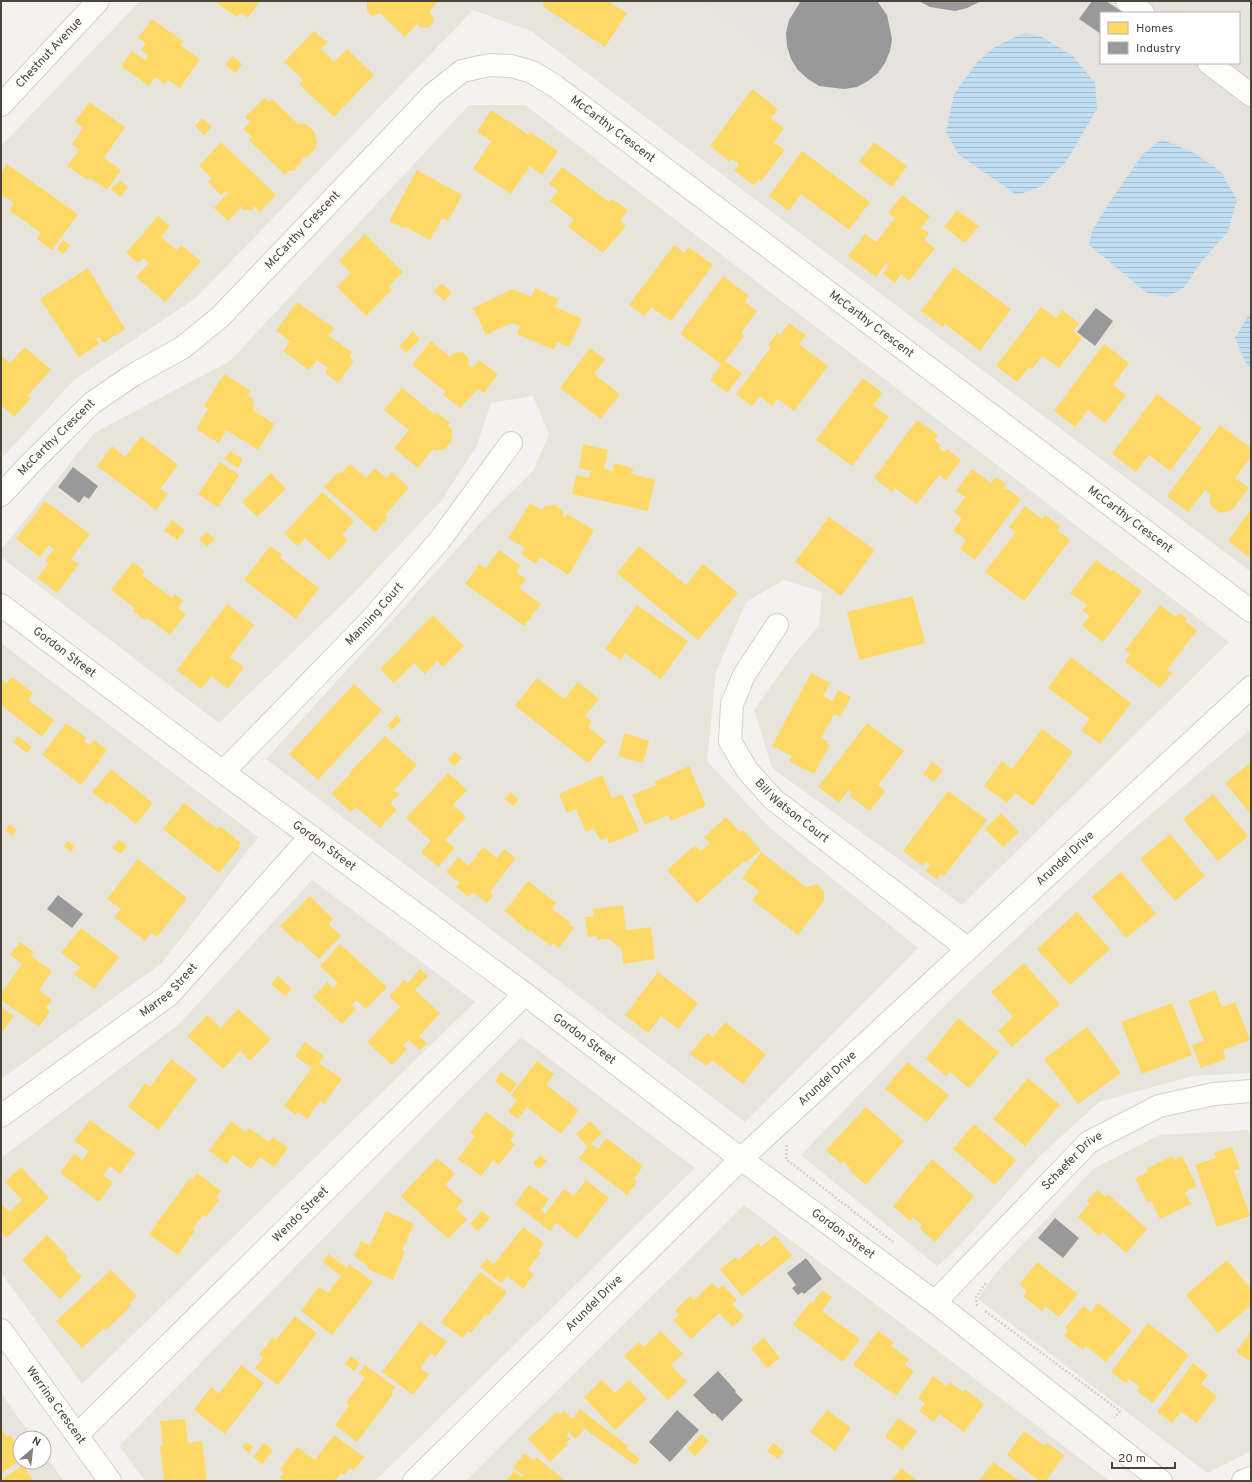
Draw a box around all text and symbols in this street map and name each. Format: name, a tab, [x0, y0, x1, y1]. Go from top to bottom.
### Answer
legend	[1100, 12, 1240, 64]
street label: Chestnut Avenue	[12, 14, 86, 92]
text: Homes	[1136, 21, 1173, 37]
text: Industry	[1136, 41, 1181, 57]
street label: McCarthy Crescent	[567, 92, 658, 167]
street label: McCarthy Crescent	[262, 188, 344, 273]
street label: McCarthy Crescent	[825, 287, 917, 362]
street label: McCarthy Crescent	[15, 396, 99, 480]
street label: McCarthy Crescent	[1084, 482, 1176, 557]
street label: Manning Court	[342, 579, 408, 649]
street label: Gordon Street	[29, 623, 99, 682]
street label: Bill Watson Court	[751, 776, 832, 847]
street label: Gordon Street	[289, 817, 359, 875]
street label: Arundel Drive	[1033, 828, 1098, 890]
street label: Marree Street	[137, 960, 202, 1021]
street label: Gordon Street	[549, 1010, 619, 1068]
street label: Arundel Drive	[795, 1048, 860, 1110]
street label: Schaefer Drive	[1039, 1128, 1105, 1194]
street label: Wendo Street	[269, 1184, 332, 1246]
street label: Gordon Street	[808, 1205, 878, 1263]
street label: Arundel Drive	[562, 1272, 626, 1335]
street label: Werrina Crescent	[22, 1363, 89, 1448]
north arrow	[12, 1430, 52, 1470]
text: N	[29, 1434, 43, 1450]
scale bar	[1112, 1444, 1175, 1470]
text: 20 m	[1118, 1451, 1146, 1467]

